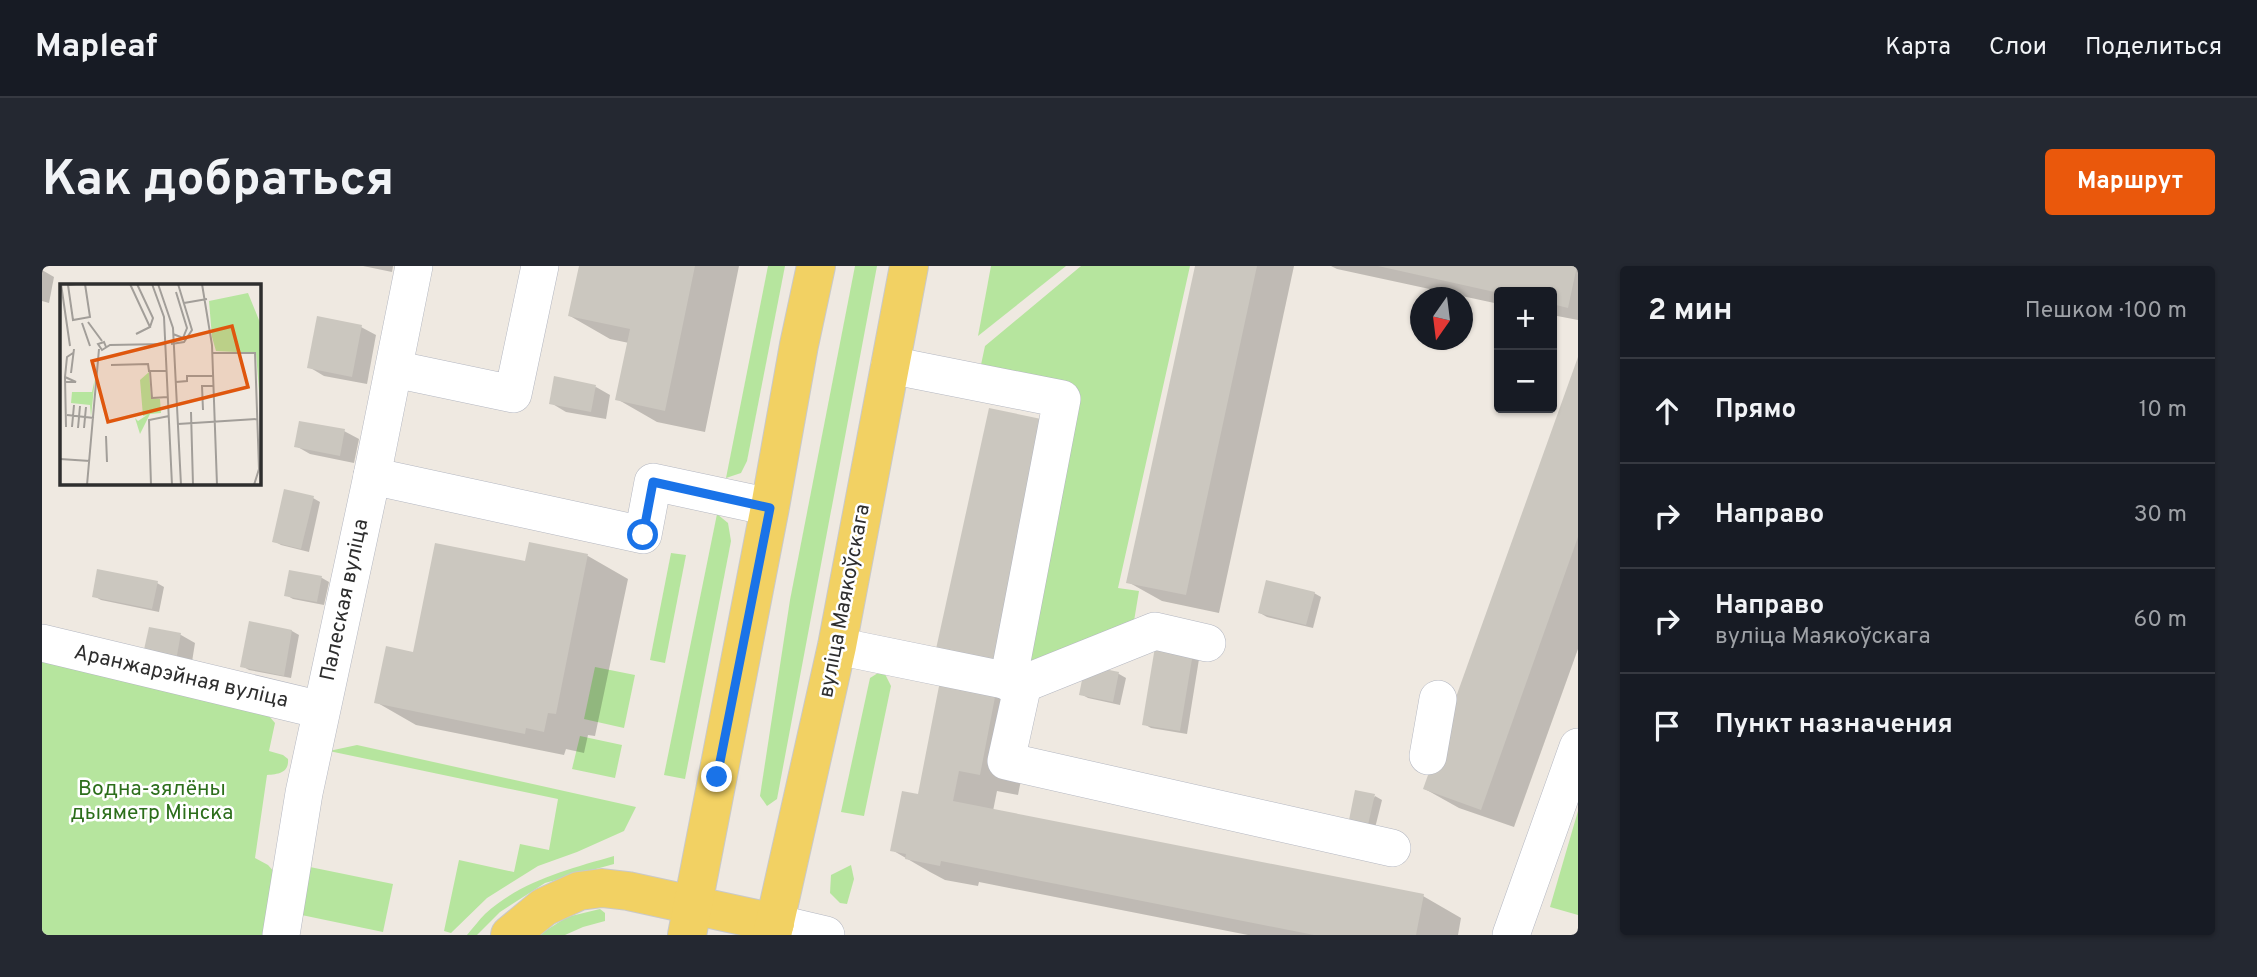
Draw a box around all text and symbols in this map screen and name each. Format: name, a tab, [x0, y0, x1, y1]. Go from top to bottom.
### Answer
text: Mapleaf	[35, 27, 158, 69]
text: Карта	[1885, 33, 1951, 63]
text: Слои	[1989, 33, 2047, 63]
text: Поделиться	[2085, 33, 2222, 63]
button: Маршрут	[2045, 149, 2215, 215]
text: Как добраться	[42, 151, 394, 213]
inset map	[60, 284, 261, 485]
north arrow	[1410, 287, 1473, 350]
map controls	[1494, 287, 1557, 413]
button: +	[1494, 287, 1557, 350]
text: 2 мин	[1648, 293, 1732, 330]
text: Пешком · 100 m	[2025, 297, 2187, 326]
button: −	[1494, 350, 1557, 413]
icon: ahead	[1648, 392, 1686, 430]
text: Прямо	[1715, 394, 1796, 427]
text: 10 m	[2139, 396, 2187, 425]
icon: right	[1648, 497, 1686, 535]
text: Направо	[1715, 499, 1824, 532]
text: 30 m	[2134, 501, 2187, 530]
street label: вуліца Маякоўскага	[813, 502, 877, 700]
street label: Палеская вуліца	[315, 517, 375, 683]
route start	[627, 519, 658, 550]
text: Направо	[1715, 590, 1824, 623]
icon: right	[1648, 602, 1686, 640]
text: 60 m	[2134, 606, 2187, 635]
text: вуліца Маякоўскага	[1715, 623, 1931, 652]
street label: Аранжарэйная вуліца	[71, 639, 291, 715]
icon: arrive	[1648, 707, 1686, 745]
text: Пункт назначения	[1715, 709, 1953, 742]
route end	[701, 761, 732, 792]
park label: Водна-зялёны дыяметр Мінска	[71, 776, 233, 827]

